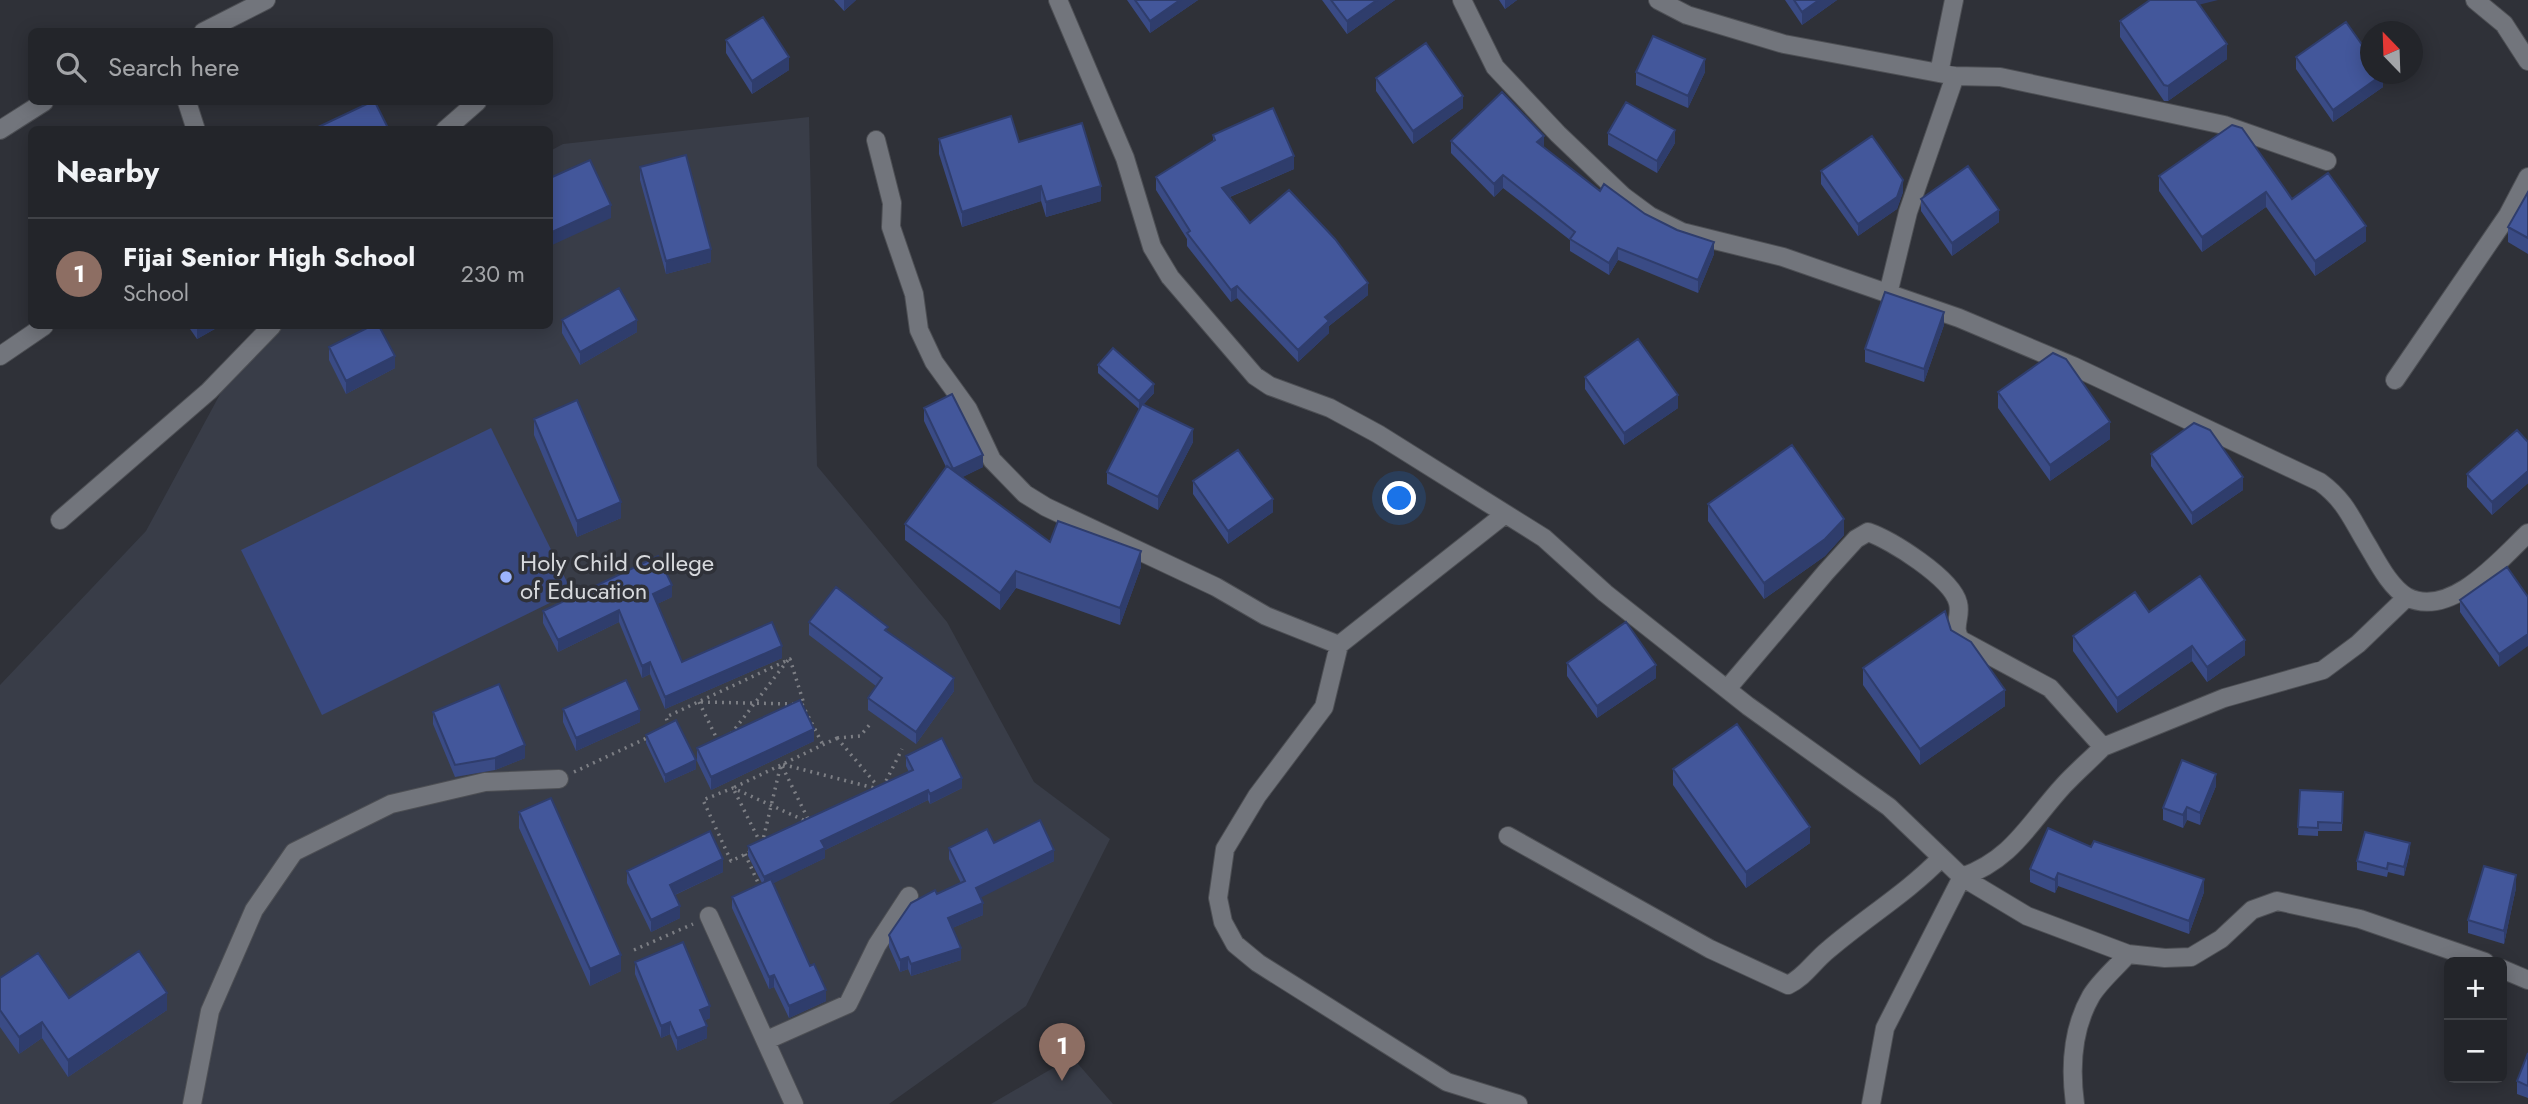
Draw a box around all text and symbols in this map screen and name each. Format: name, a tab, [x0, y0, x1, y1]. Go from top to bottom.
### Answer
north arrow	[2360, 21, 2423, 84]
search box	[28, 28, 553, 105]
icon: search	[52, 48, 90, 86]
text: Search here	[108, 48, 240, 86]
text: Nearby	[56, 150, 159, 193]
text: Fijai Senior High School	[123, 238, 415, 276]
text: 1	[73, 257, 85, 291]
text: 230 m	[461, 257, 525, 291]
text: School	[123, 276, 189, 310]
your location	[1382, 481, 1416, 515]
place label: Holy Child College of Education	[520, 545, 714, 608]
marker: Holy Child College of Education	[498, 569, 514, 585]
map controls	[2444, 957, 2507, 1083]
button: +	[2444, 957, 2507, 1020]
button: −	[2444, 1020, 2507, 1083]
pin: 1	[1039, 1023, 1085, 1081]

